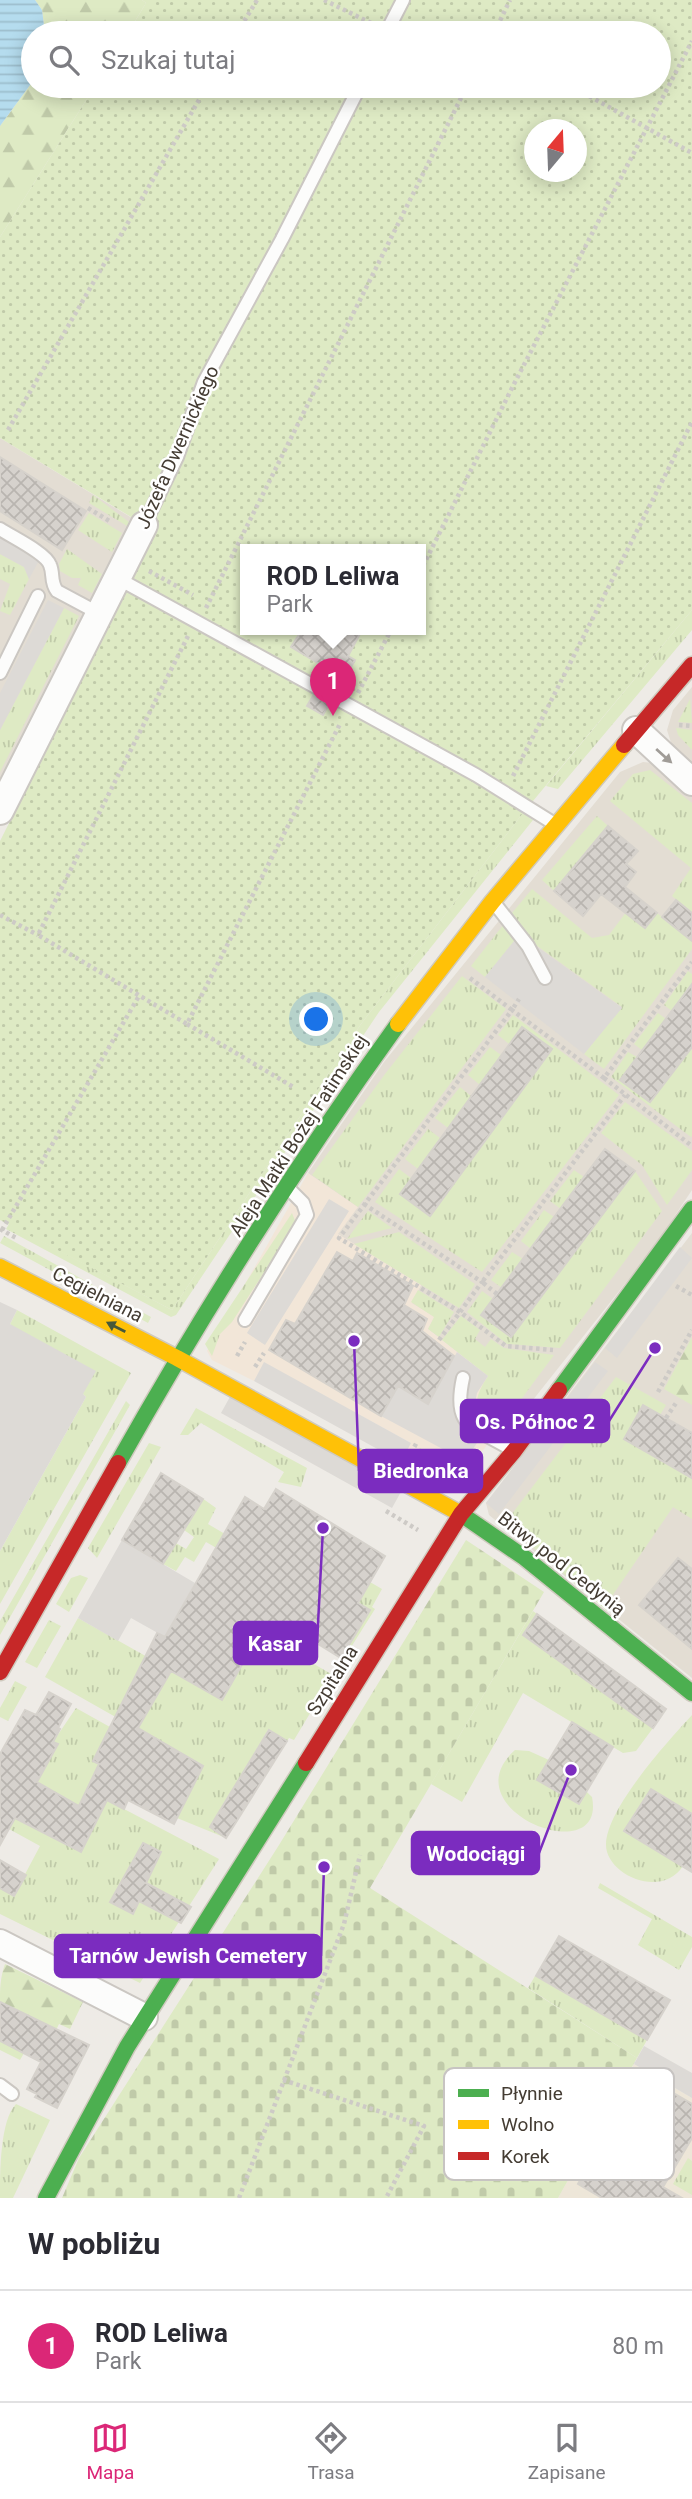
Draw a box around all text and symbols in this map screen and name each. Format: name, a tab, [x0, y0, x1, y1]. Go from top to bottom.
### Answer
search box	[21, 21, 671, 98]
icon: search	[45, 41, 83, 79]
text: Szukaj tutaj	[101, 45, 235, 75]
north arrow	[524, 119, 587, 182]
street label: Józefa Dwernickiego	[131, 362, 224, 532]
popup	[240, 544, 426, 635]
text: ROD Leliwa	[267, 561, 399, 591]
text: Park	[267, 591, 313, 618]
pin: 1	[310, 658, 356, 716]
one-way arrow	[655, 748, 673, 764]
your location	[299, 1002, 333, 1036]
street label: Aleja Matki Bożej Fatimskiej	[224, 1030, 373, 1241]
street label: Cegielniana	[49, 1262, 147, 1327]
one-way arrow	[106, 1321, 126, 1333]
callout: Os. Północ 2	[461, 1400, 609, 1442]
text: Os. Północ 2	[475, 1410, 595, 1434]
callout: Biedronka	[359, 1450, 482, 1492]
text: Biedronka	[373, 1459, 469, 1483]
street label: Bitwy pod Cedynią	[493, 1507, 630, 1620]
callout: Kasar	[234, 1622, 317, 1664]
text: Kasar	[248, 1632, 302, 1656]
street label: Szpitalna	[302, 1641, 363, 1719]
callout: Wodociągi	[412, 1832, 539, 1874]
text: Wodociągi	[427, 1842, 525, 1866]
callout: Tarnów Jewish Cemetery	[55, 1935, 321, 1977]
text: Tarnów Jewish Cemetery	[69, 1944, 307, 1968]
legend	[444, 2068, 674, 2180]
text: Płynnie	[501, 2082, 563, 2105]
text: Wolno	[501, 2113, 554, 2136]
text: Korek	[501, 2145, 550, 2168]
text: W pobliżu	[28, 2226, 160, 2261]
text: ROD Leliwa	[95, 2318, 228, 2348]
text: 1	[44, 2333, 58, 2360]
text: 80 m	[612, 2333, 664, 2360]
text: Park	[95, 2348, 141, 2375]
tab: Mapa	[87, 2419, 134, 2484]
tab: Trasa	[308, 2419, 355, 2484]
tab: Zapisane	[528, 2419, 605, 2484]

